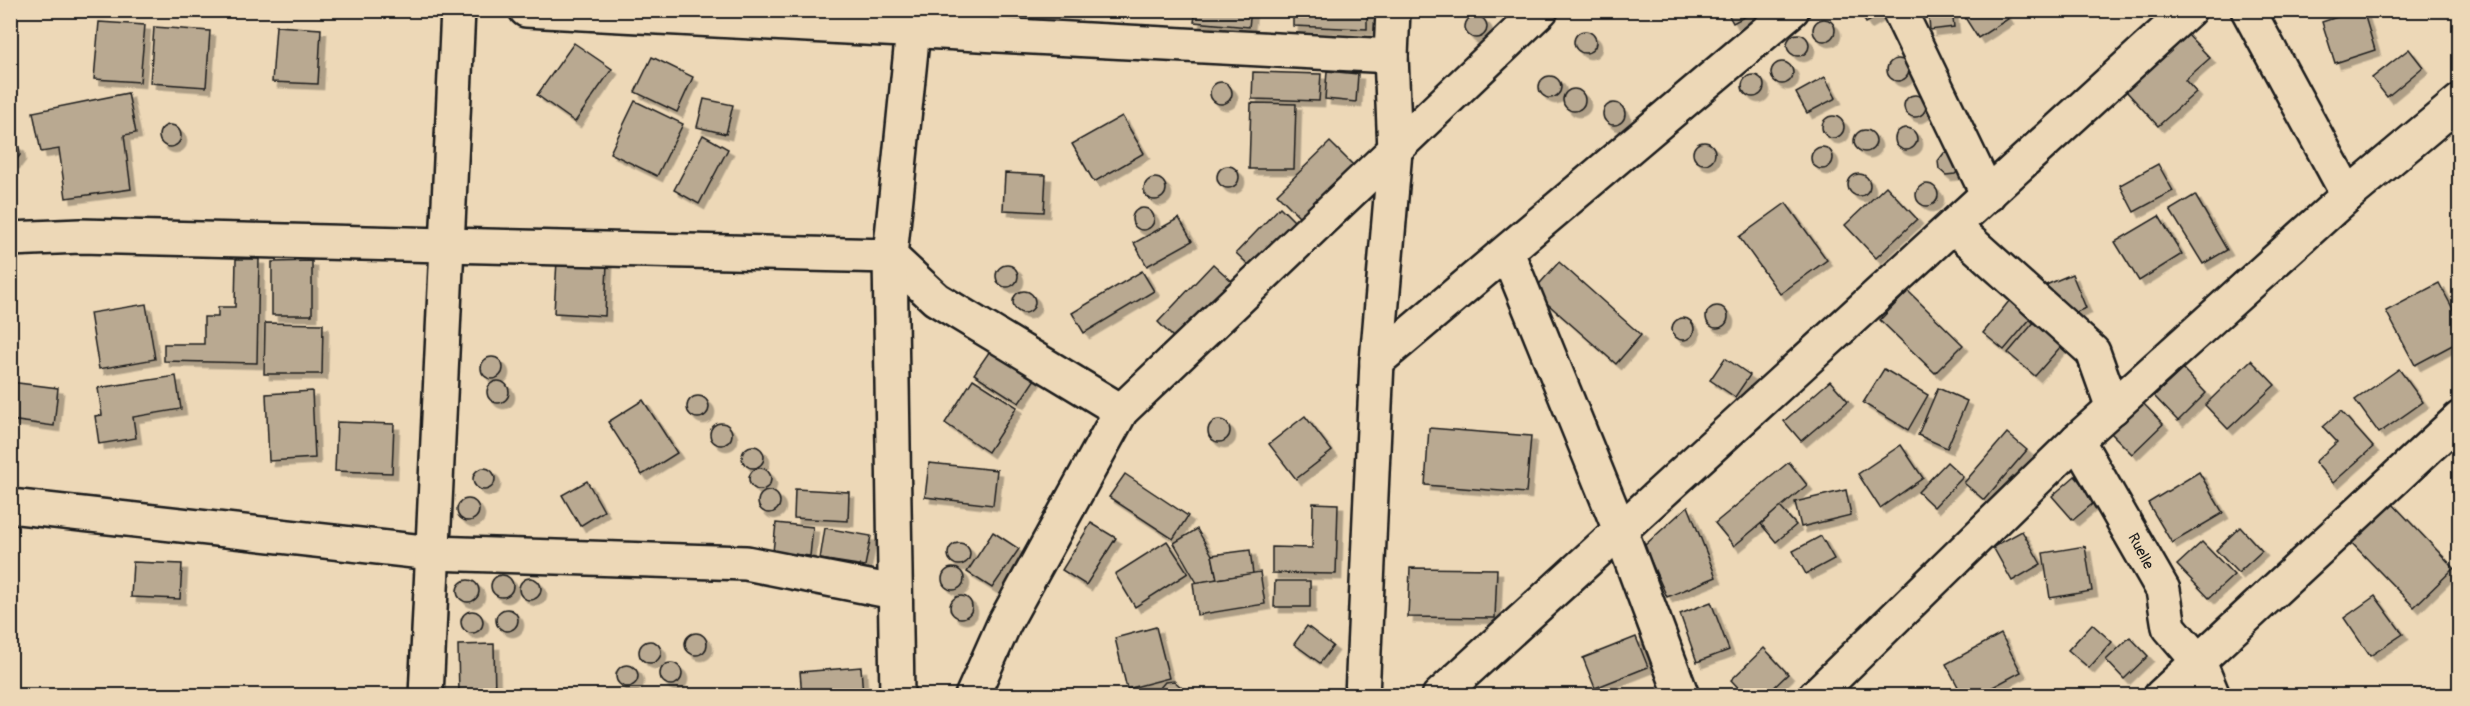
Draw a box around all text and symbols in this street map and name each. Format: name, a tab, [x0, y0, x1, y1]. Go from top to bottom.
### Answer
street label: Ruelle	[2123, 530, 2158, 573]

